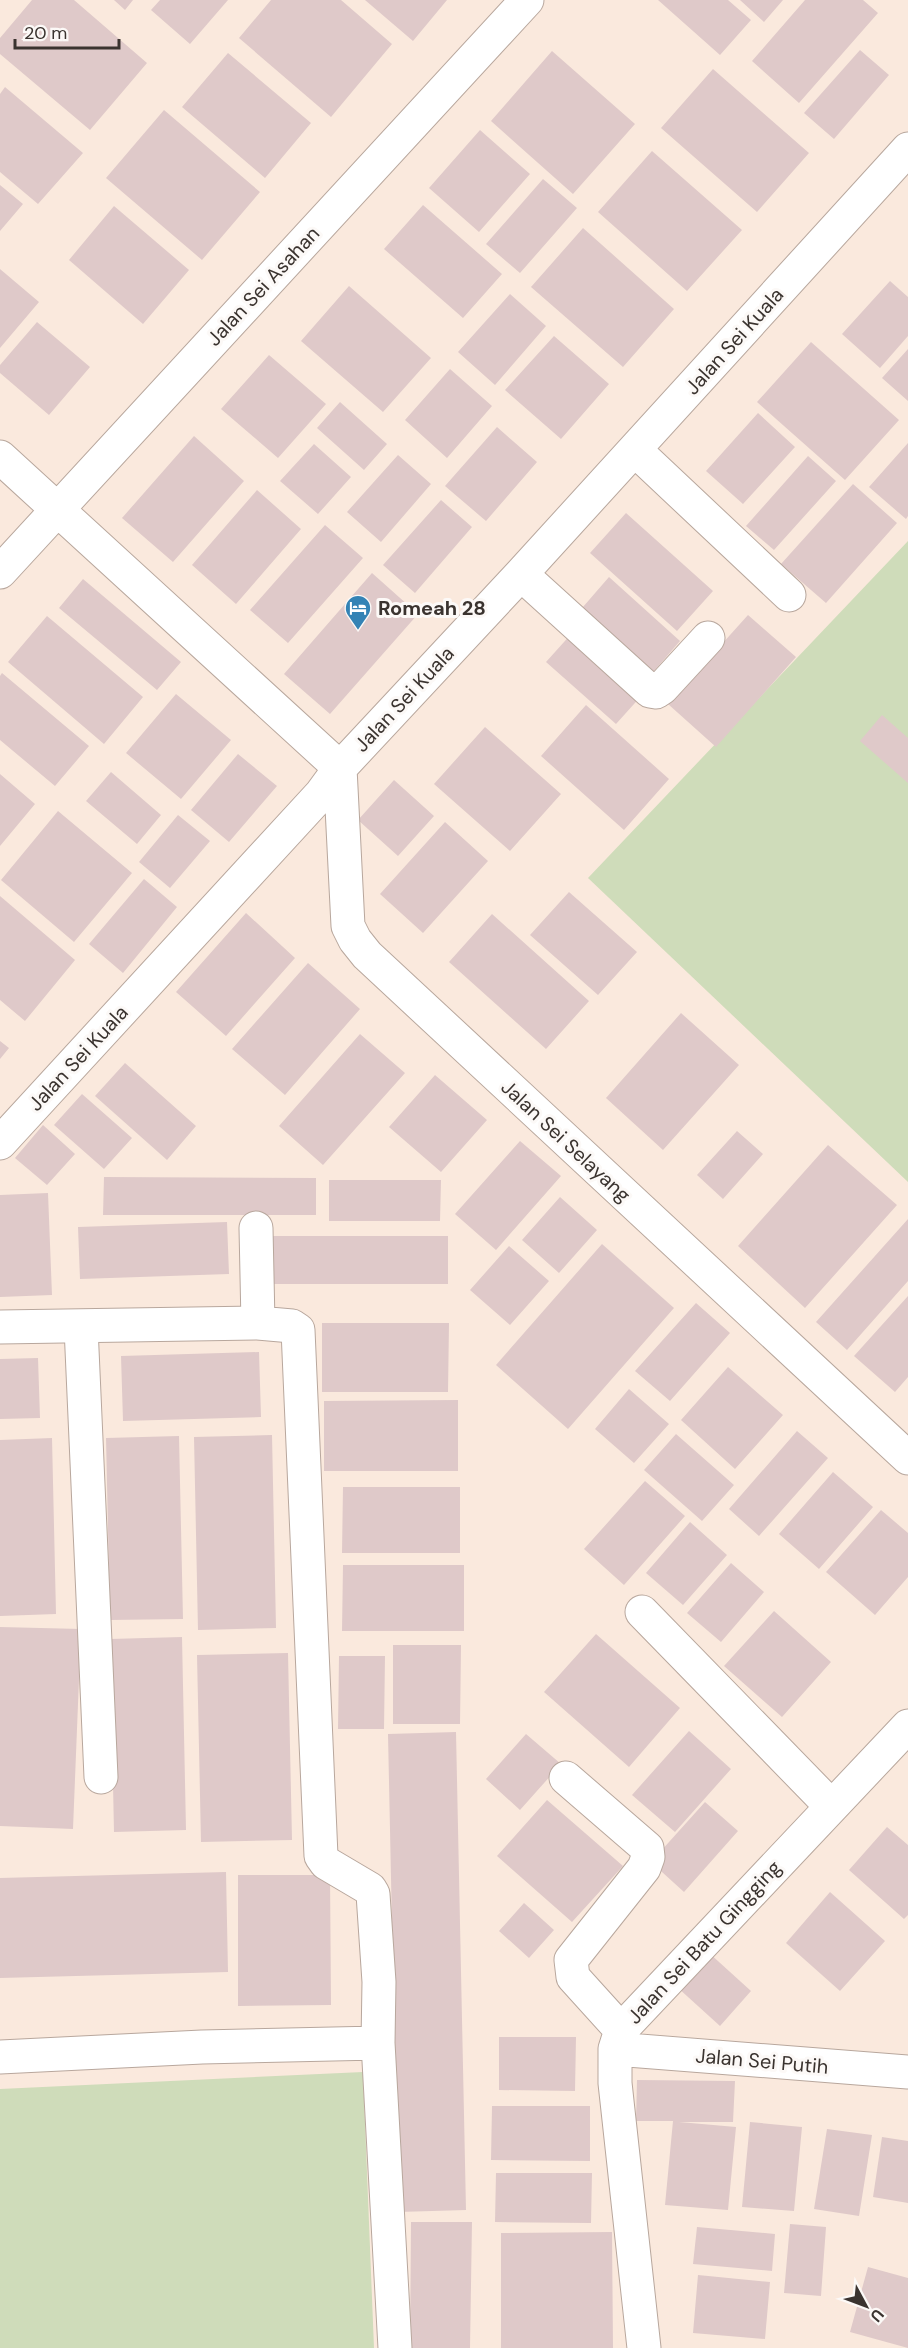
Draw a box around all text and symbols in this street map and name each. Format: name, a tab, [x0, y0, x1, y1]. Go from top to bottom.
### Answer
scale bar	[15, 12, 118, 50]
text: 20 m	[24, 21, 67, 45]
street label: Jalan Sei Asahan	[201, 221, 325, 351]
street label: Jalan Sei Kuala	[679, 282, 789, 400]
hotel icon: Romeah 28	[343, 593, 373, 631]
place label: Romeah 28	[378, 595, 486, 621]
street label: Jalan Sei Kuala	[348, 641, 460, 757]
street label: Jalan Sei Kuala	[22, 1000, 134, 1116]
street label: Jalan Sei Selayang	[496, 1074, 636, 1208]
street label: Jalan Sei Batu Gingging	[621, 1855, 787, 2029]
street label: Jalan Sei Putih	[694, 2042, 830, 2080]
north arrow	[836, 2276, 896, 2336]
text: U	[865, 2304, 888, 2327]

